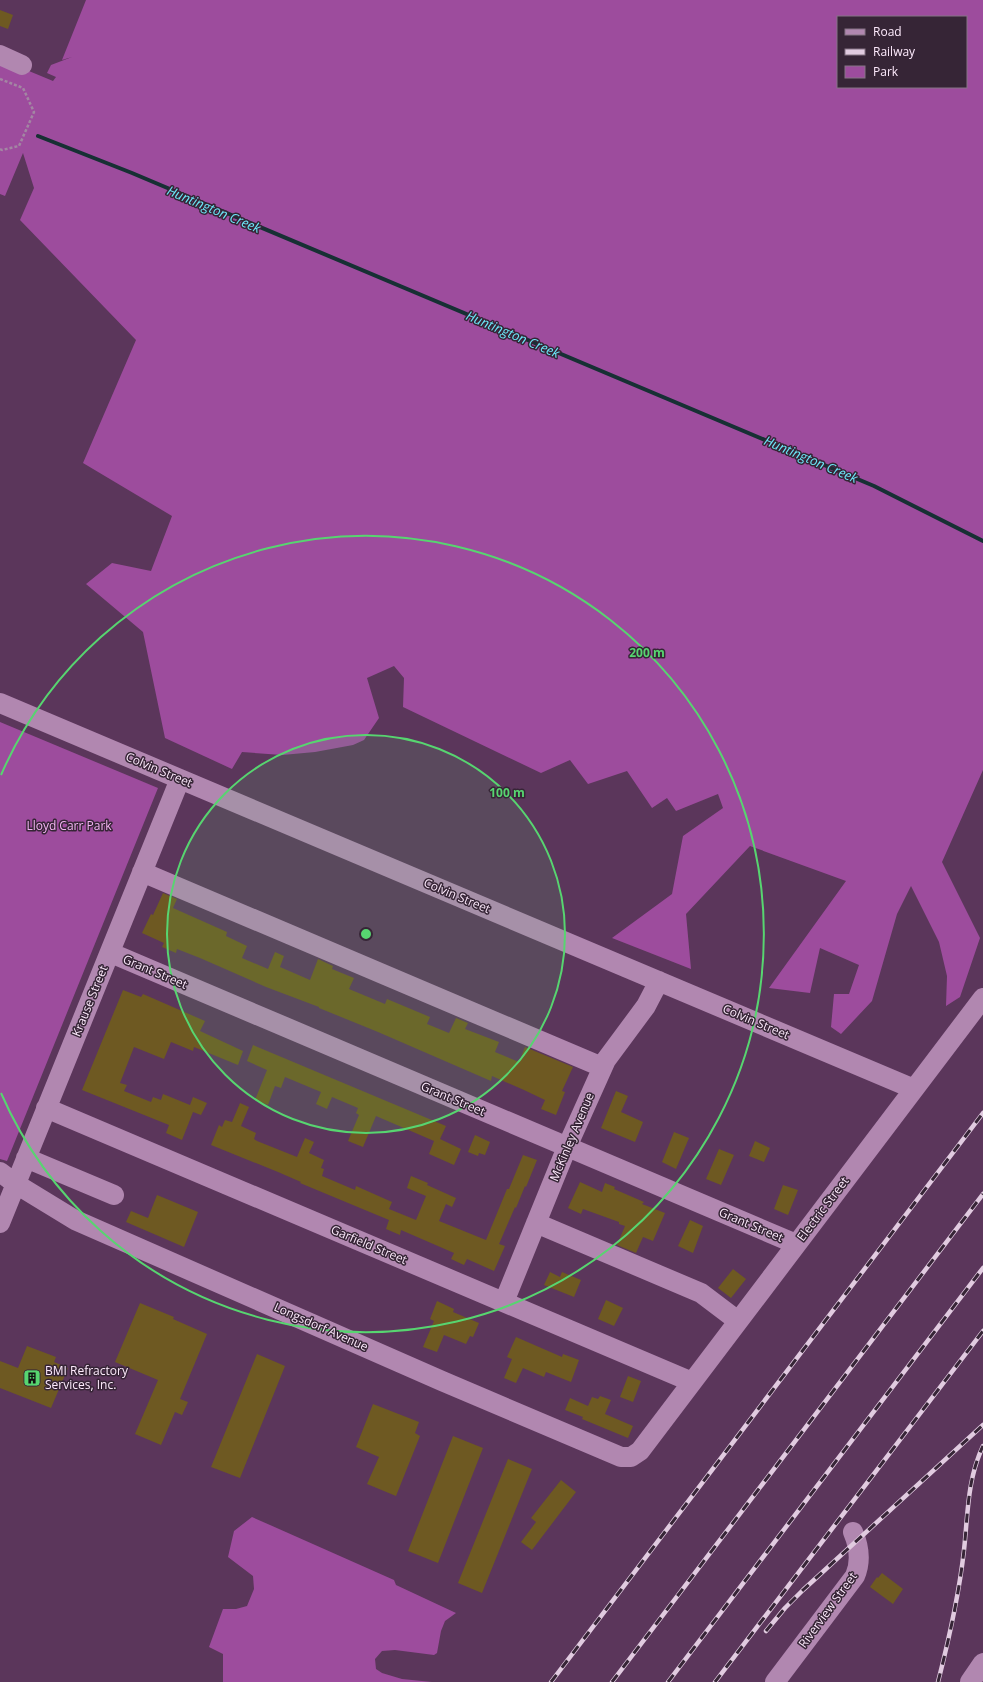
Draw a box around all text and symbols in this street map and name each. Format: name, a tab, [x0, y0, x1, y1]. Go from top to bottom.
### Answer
legend	[837, 16, 967, 88]
text: Road	[873, 23, 902, 40]
text: Railway	[873, 43, 916, 60]
text: Park	[873, 63, 899, 80]
water label: Huntington Creek	[164, 181, 264, 237]
water label: Huntington Creek	[463, 306, 563, 362]
water label: Huntington Creek	[761, 431, 861, 487]
text: 200 m	[629, 644, 665, 661]
street label: Colvin Street	[123, 748, 195, 791]
text: 100 m	[489, 784, 525, 801]
park label: Lloyd Carr Park	[26, 817, 112, 834]
street label: Colvin Street	[421, 874, 493, 917]
centre of rings	[359, 927, 373, 941]
street label: Grant Street	[120, 950, 190, 993]
street label: Krause Street	[68, 963, 112, 1039]
street label: Colvin Street	[720, 1000, 792, 1043]
street label: Grant Street	[418, 1077, 488, 1120]
street label: McKinley Avenue	[545, 1090, 598, 1184]
street label: Electric Street	[793, 1173, 852, 1244]
street label: Grant Street	[716, 1203, 786, 1246]
street label: Garfield Street	[329, 1221, 410, 1268]
street label: Longsdorf Avenue	[271, 1298, 371, 1355]
place label: BMI Refractory Services, Inc.	[45, 1362, 129, 1393]
building icon: BMI Refractory Services, Inc.	[22, 1368, 42, 1388]
street label: Riverview Street	[794, 1568, 861, 1651]

